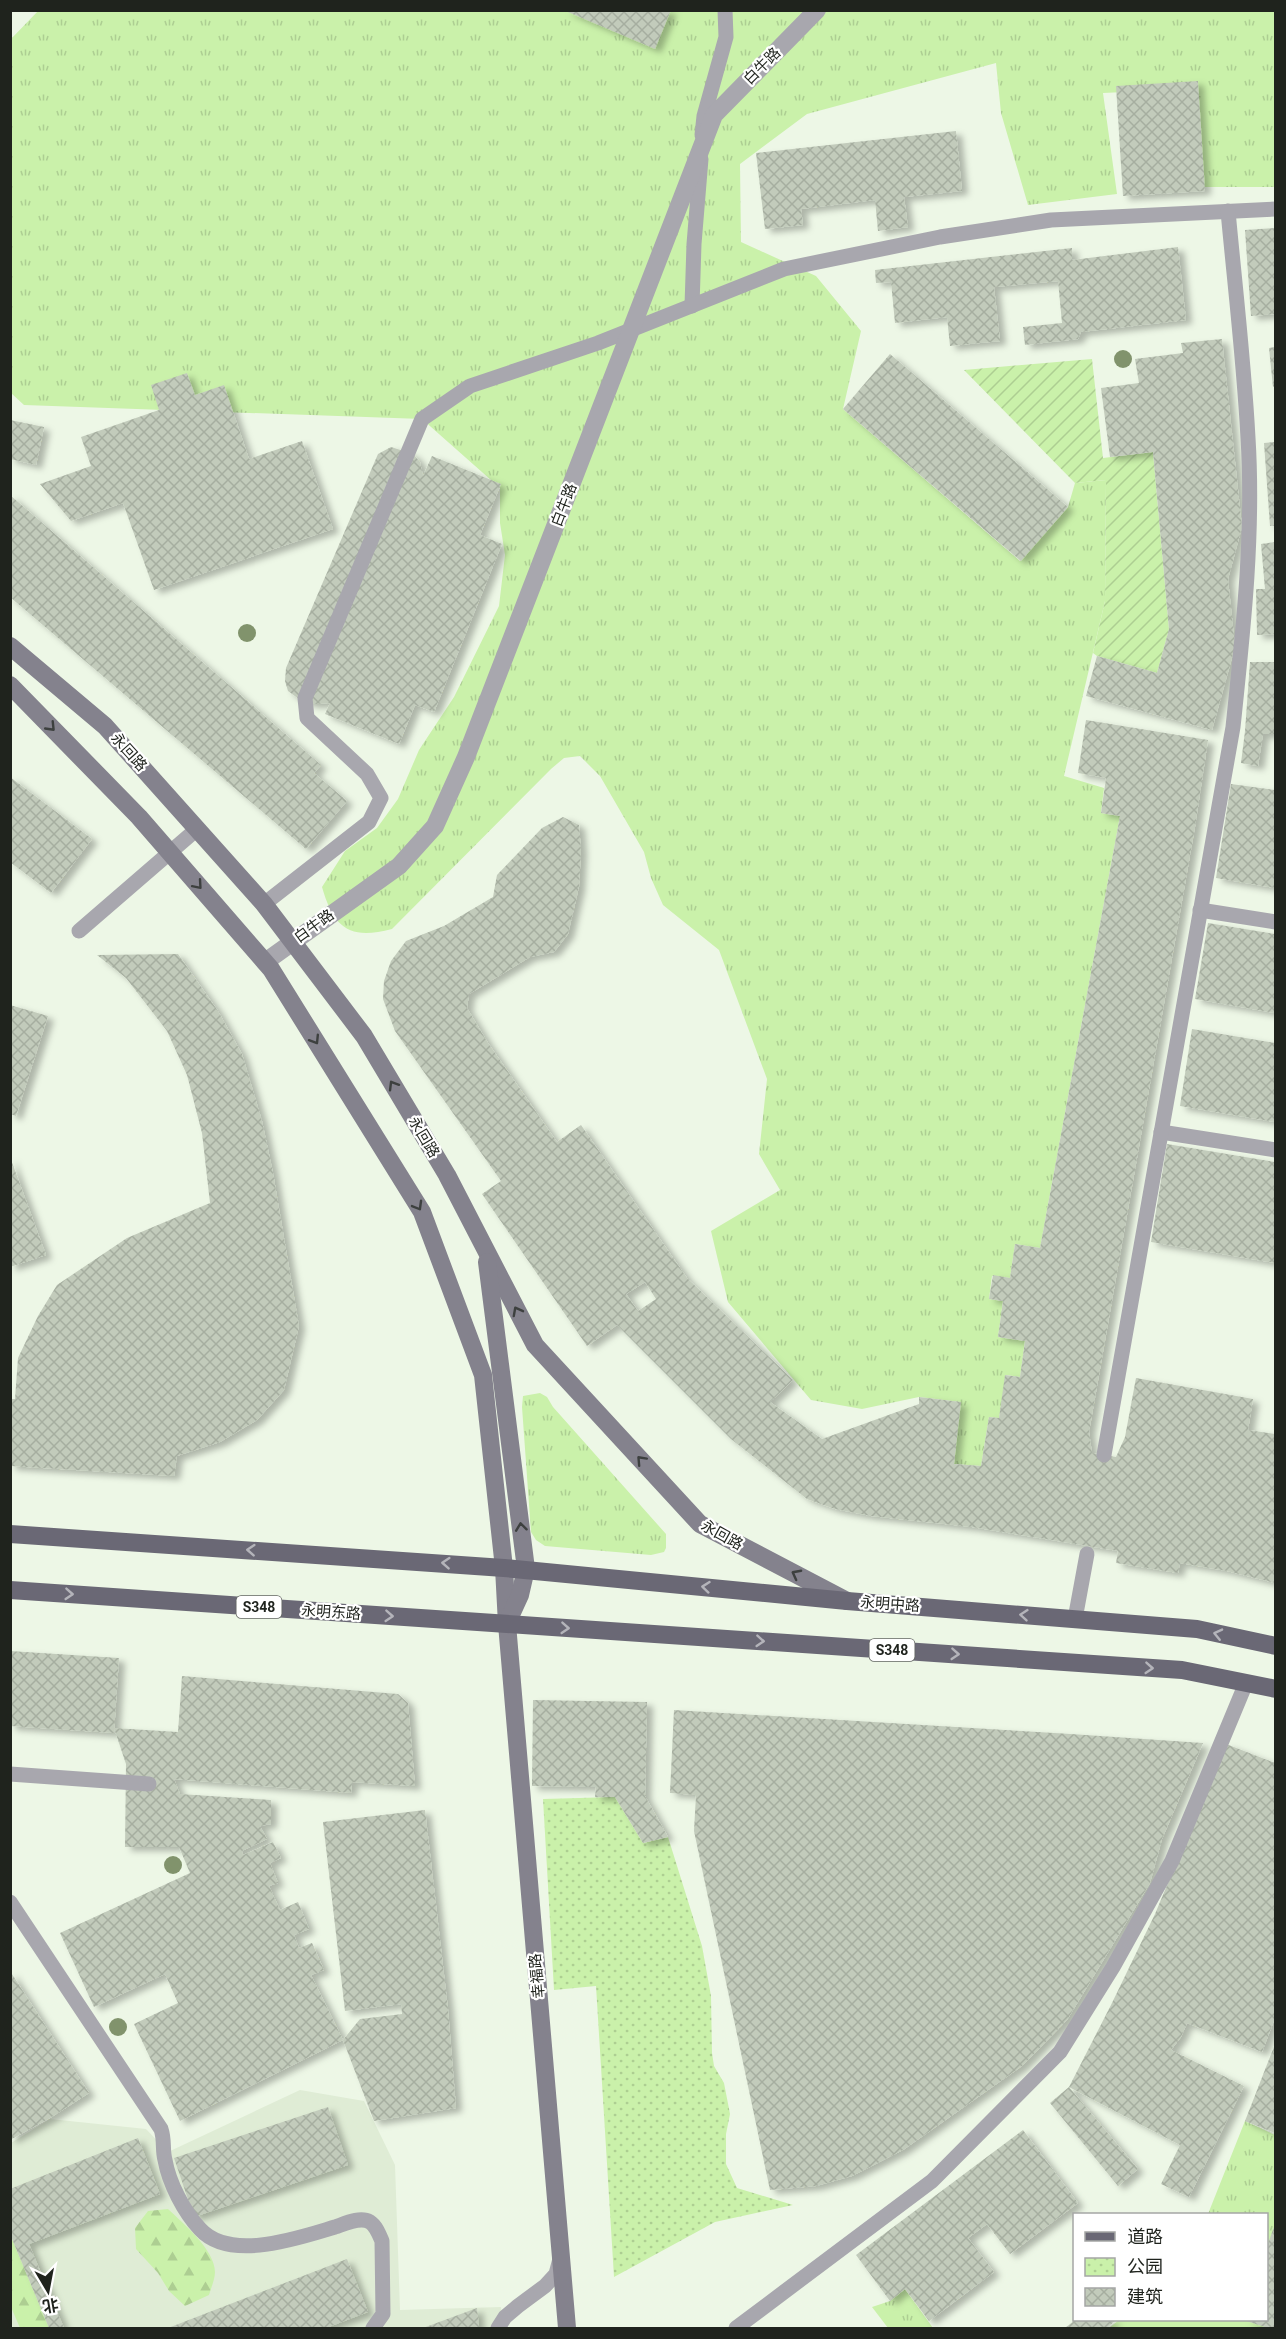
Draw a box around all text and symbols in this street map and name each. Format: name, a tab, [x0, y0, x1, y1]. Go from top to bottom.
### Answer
street label: 白牛路	[740, 44, 784, 88]
street label: 白牛路	[548, 481, 580, 529]
one-way arrow	[44, 719, 55, 730]
street label: 永回路	[107, 729, 151, 775]
one-way arrow	[191, 878, 202, 889]
street label: 白牛路	[291, 905, 337, 947]
one-way arrow	[308, 1034, 320, 1044]
one-way arrow	[389, 1081, 400, 1091]
street label: 永回路	[405, 1113, 443, 1161]
one-way arrow	[411, 1200, 422, 1210]
one-way arrow	[513, 1306, 524, 1317]
one-way arrow	[637, 1456, 648, 1467]
street label: 永回路	[698, 1516, 746, 1554]
one-way arrow	[515, 1522, 528, 1532]
one-way arrow	[247, 1544, 256, 1557]
one-way arrow	[441, 1557, 450, 1570]
one-way arrow	[791, 1570, 802, 1581]
one-way arrow	[701, 1581, 710, 1594]
one-way arrow	[64, 1587, 73, 1600]
street label: 永明中路	[859, 1593, 921, 1615]
road number: S348	[236, 1596, 282, 1618]
street label: 永明东路	[300, 1601, 362, 1623]
one-way arrow	[385, 1609, 394, 1622]
one-way arrow	[1020, 1609, 1029, 1622]
one-way arrow	[561, 1621, 570, 1634]
one-way arrow	[1214, 1628, 1224, 1641]
one-way arrow	[755, 1634, 765, 1647]
road number: S348	[870, 1639, 914, 1661]
one-way arrow	[950, 1647, 959, 1660]
one-way arrow	[1145, 1661, 1154, 1674]
street label: 幸福路	[526, 1953, 548, 1999]
legend	[1073, 2213, 1268, 2321]
text: 道路	[1127, 2226, 1163, 2247]
text: 公园	[1127, 2256, 1163, 2277]
north arrow	[18, 2261, 78, 2321]
text: 建筑	[1127, 2286, 1163, 2307]
text: 北	[41, 2295, 60, 2316]

